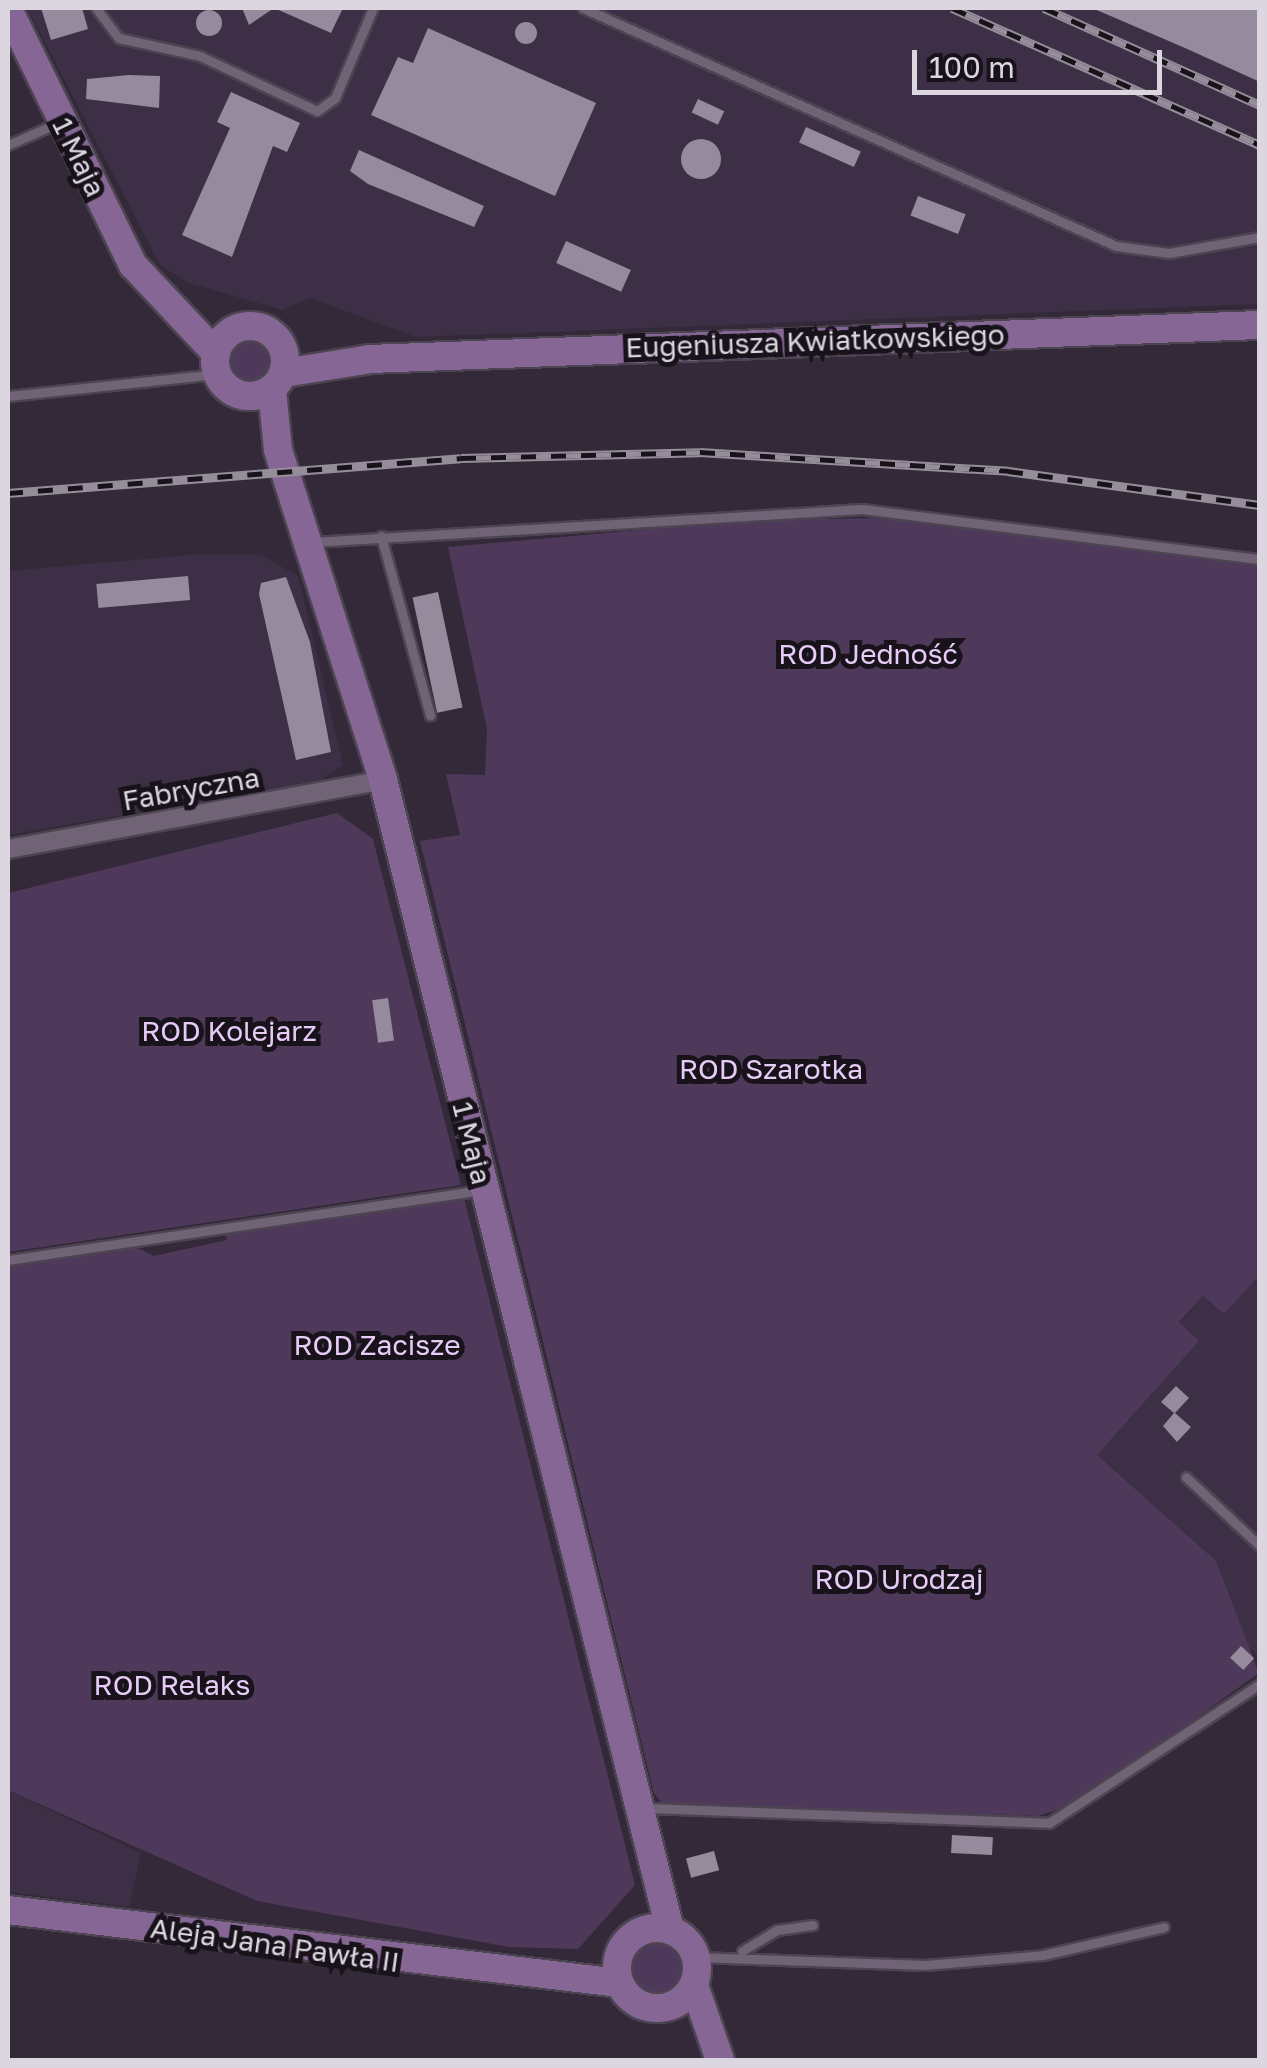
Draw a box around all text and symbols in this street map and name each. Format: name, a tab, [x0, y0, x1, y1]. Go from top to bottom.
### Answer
scale bar	[917, 30, 1167, 92]
text: 100 m	[929, 49, 1015, 85]
street label: 1 Maja	[46, 112, 112, 202]
street label: Eugeniusza Kwiatkowskiego	[625, 318, 1005, 364]
park label: ROD Jedność	[778, 637, 958, 671]
street label: Fabryczna	[120, 760, 262, 818]
park label: ROD Kolejarz	[141, 1014, 317, 1048]
park label: ROD Szarotka	[679, 1052, 863, 1086]
street label: 1 Maja	[446, 1098, 498, 1188]
park label: ROD Zacisze	[293, 1328, 461, 1362]
park label: ROD Urodzaj	[814, 1562, 984, 1596]
park label: ROD Relaks	[94, 1668, 250, 1702]
street label: Aleja Jana Pawła II	[148, 1911, 402, 1979]

